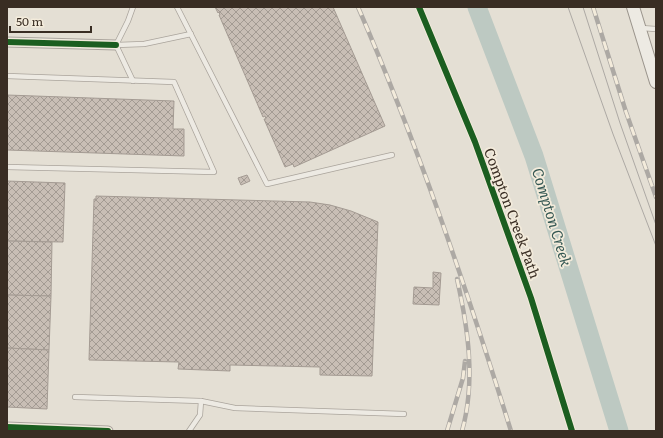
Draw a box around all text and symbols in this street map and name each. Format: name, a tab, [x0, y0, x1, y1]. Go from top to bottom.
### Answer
scale bar	[10, 8, 91, 34]
text: 50 m	[16, 12, 43, 30]
street label: Compton Creek Path	[480, 145, 546, 281]
water label: Compton Creek	[527, 165, 579, 270]

